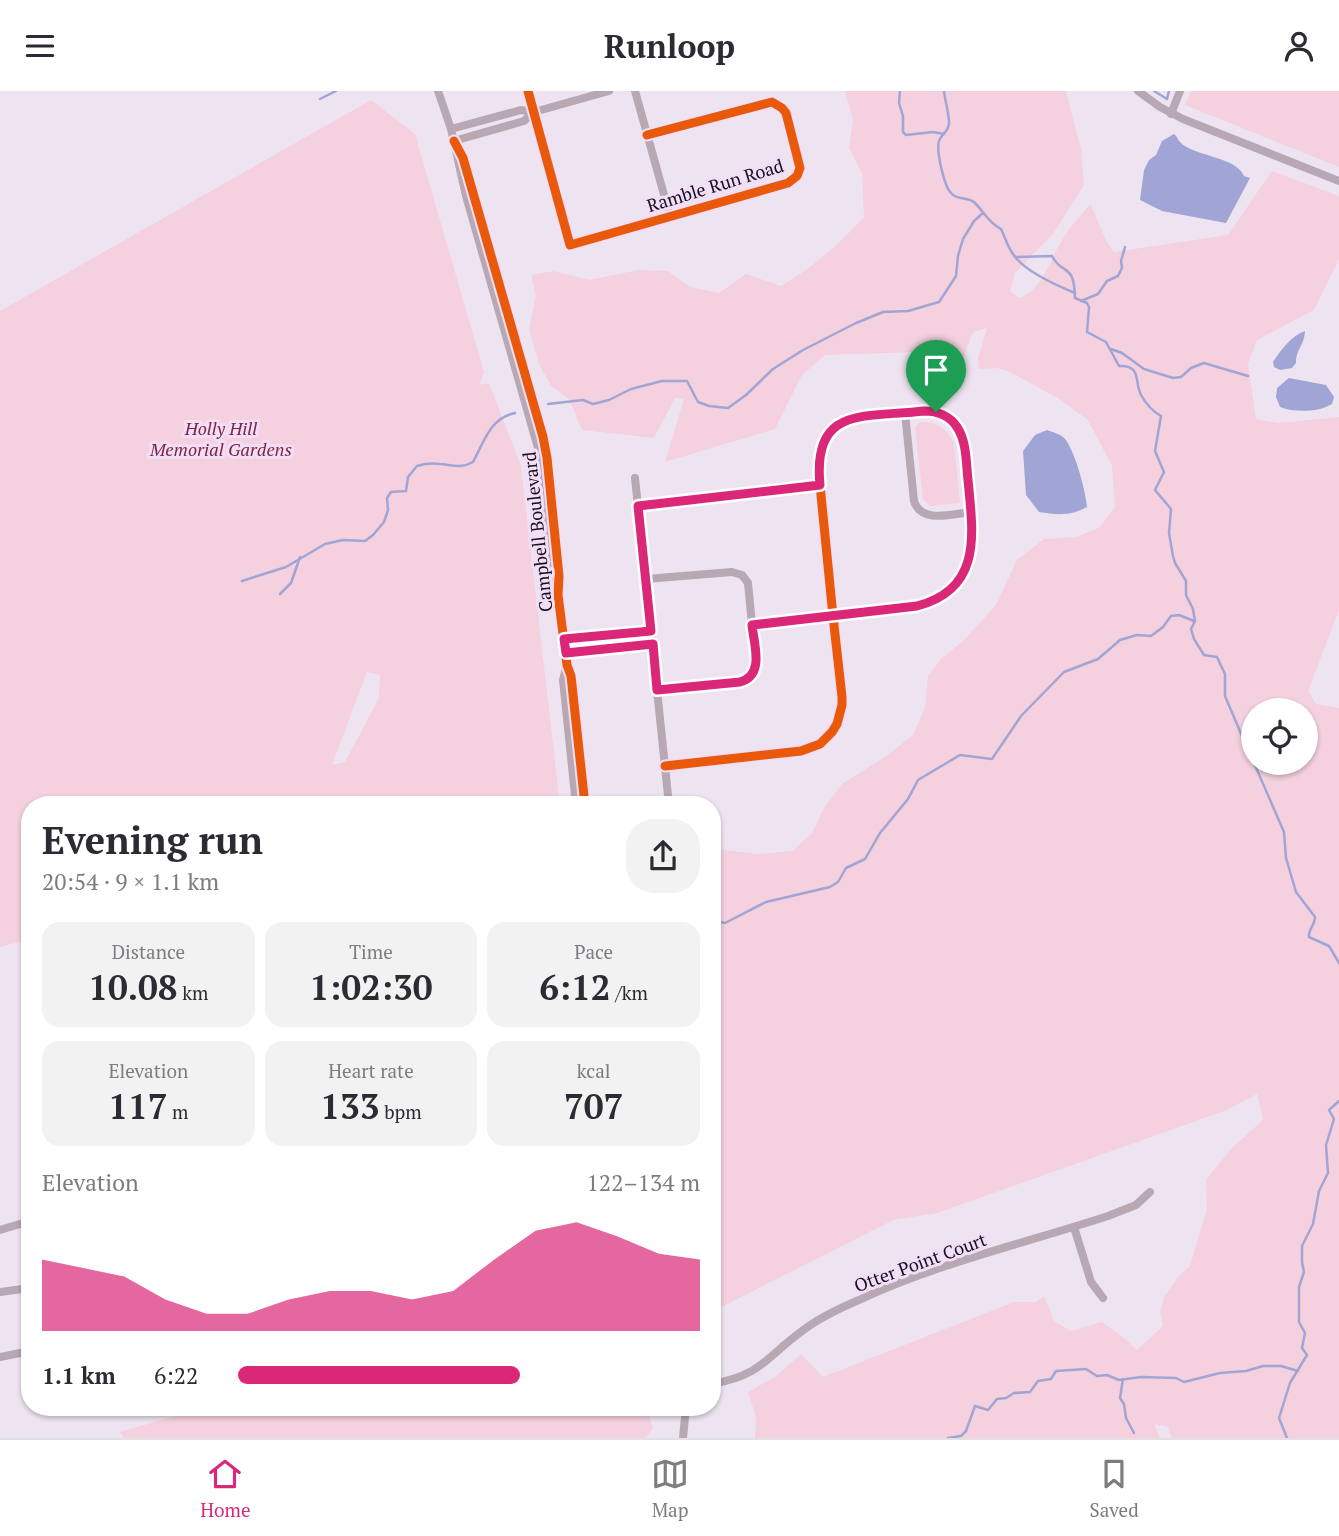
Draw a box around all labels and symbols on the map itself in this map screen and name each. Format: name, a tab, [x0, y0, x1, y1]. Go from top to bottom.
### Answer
street label: Ramble Run Road	[644, 153, 786, 217]
pin	[906, 340, 966, 412]
park label: Holly Hill Memorial Gardens	[149, 416, 292, 461]
street label: Campbell Boulevard	[517, 451, 557, 613]
street label: Otter Point Court	[850, 1227, 990, 1297]

